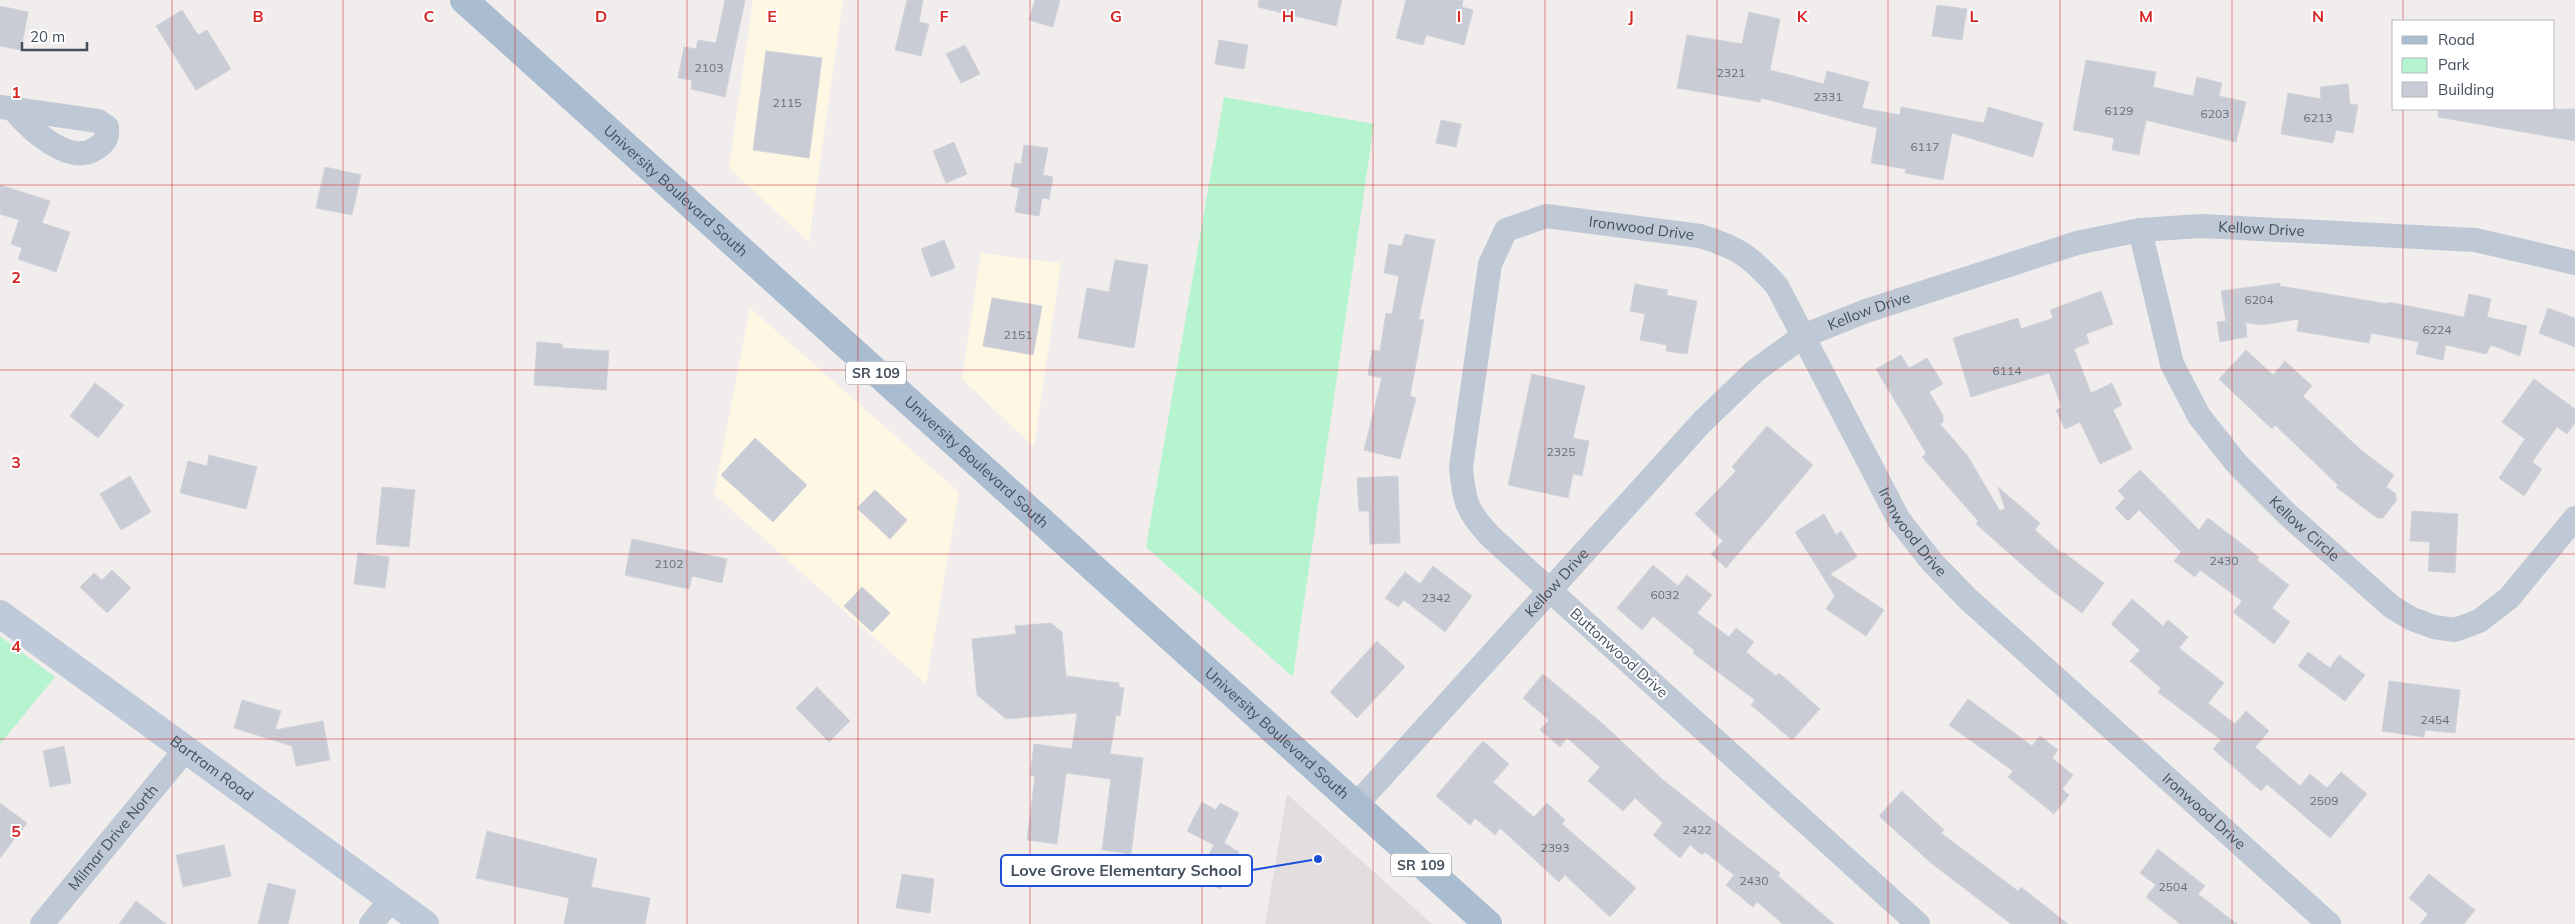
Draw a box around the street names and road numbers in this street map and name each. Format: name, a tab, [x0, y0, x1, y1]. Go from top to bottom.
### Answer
street label: University Boulevard South	[600, 121, 752, 261]
street label: Ironwood Drive	[1588, 212, 1695, 244]
street label: Kellow Drive	[2218, 217, 2305, 240]
street label: Kellow Drive	[1825, 287, 1912, 334]
road number: SR 109	[846, 362, 906, 384]
street label: University Boulevard South	[900, 392, 1053, 532]
street label: Ironwood Drive	[1875, 484, 1951, 581]
street label: Kellow Circle	[2265, 492, 2344, 565]
street label: Kellow Drive	[1520, 544, 1592, 621]
street label: Buttonwood Drive	[1566, 604, 1672, 702]
street label: University Boulevard South	[1201, 663, 1353, 803]
street label: Bartram Road	[167, 731, 257, 805]
street label: Ironwood Drive	[2159, 769, 2250, 854]
street label: Milmar Drive North	[64, 780, 162, 894]
road number: SR 109	[1391, 854, 1451, 876]

